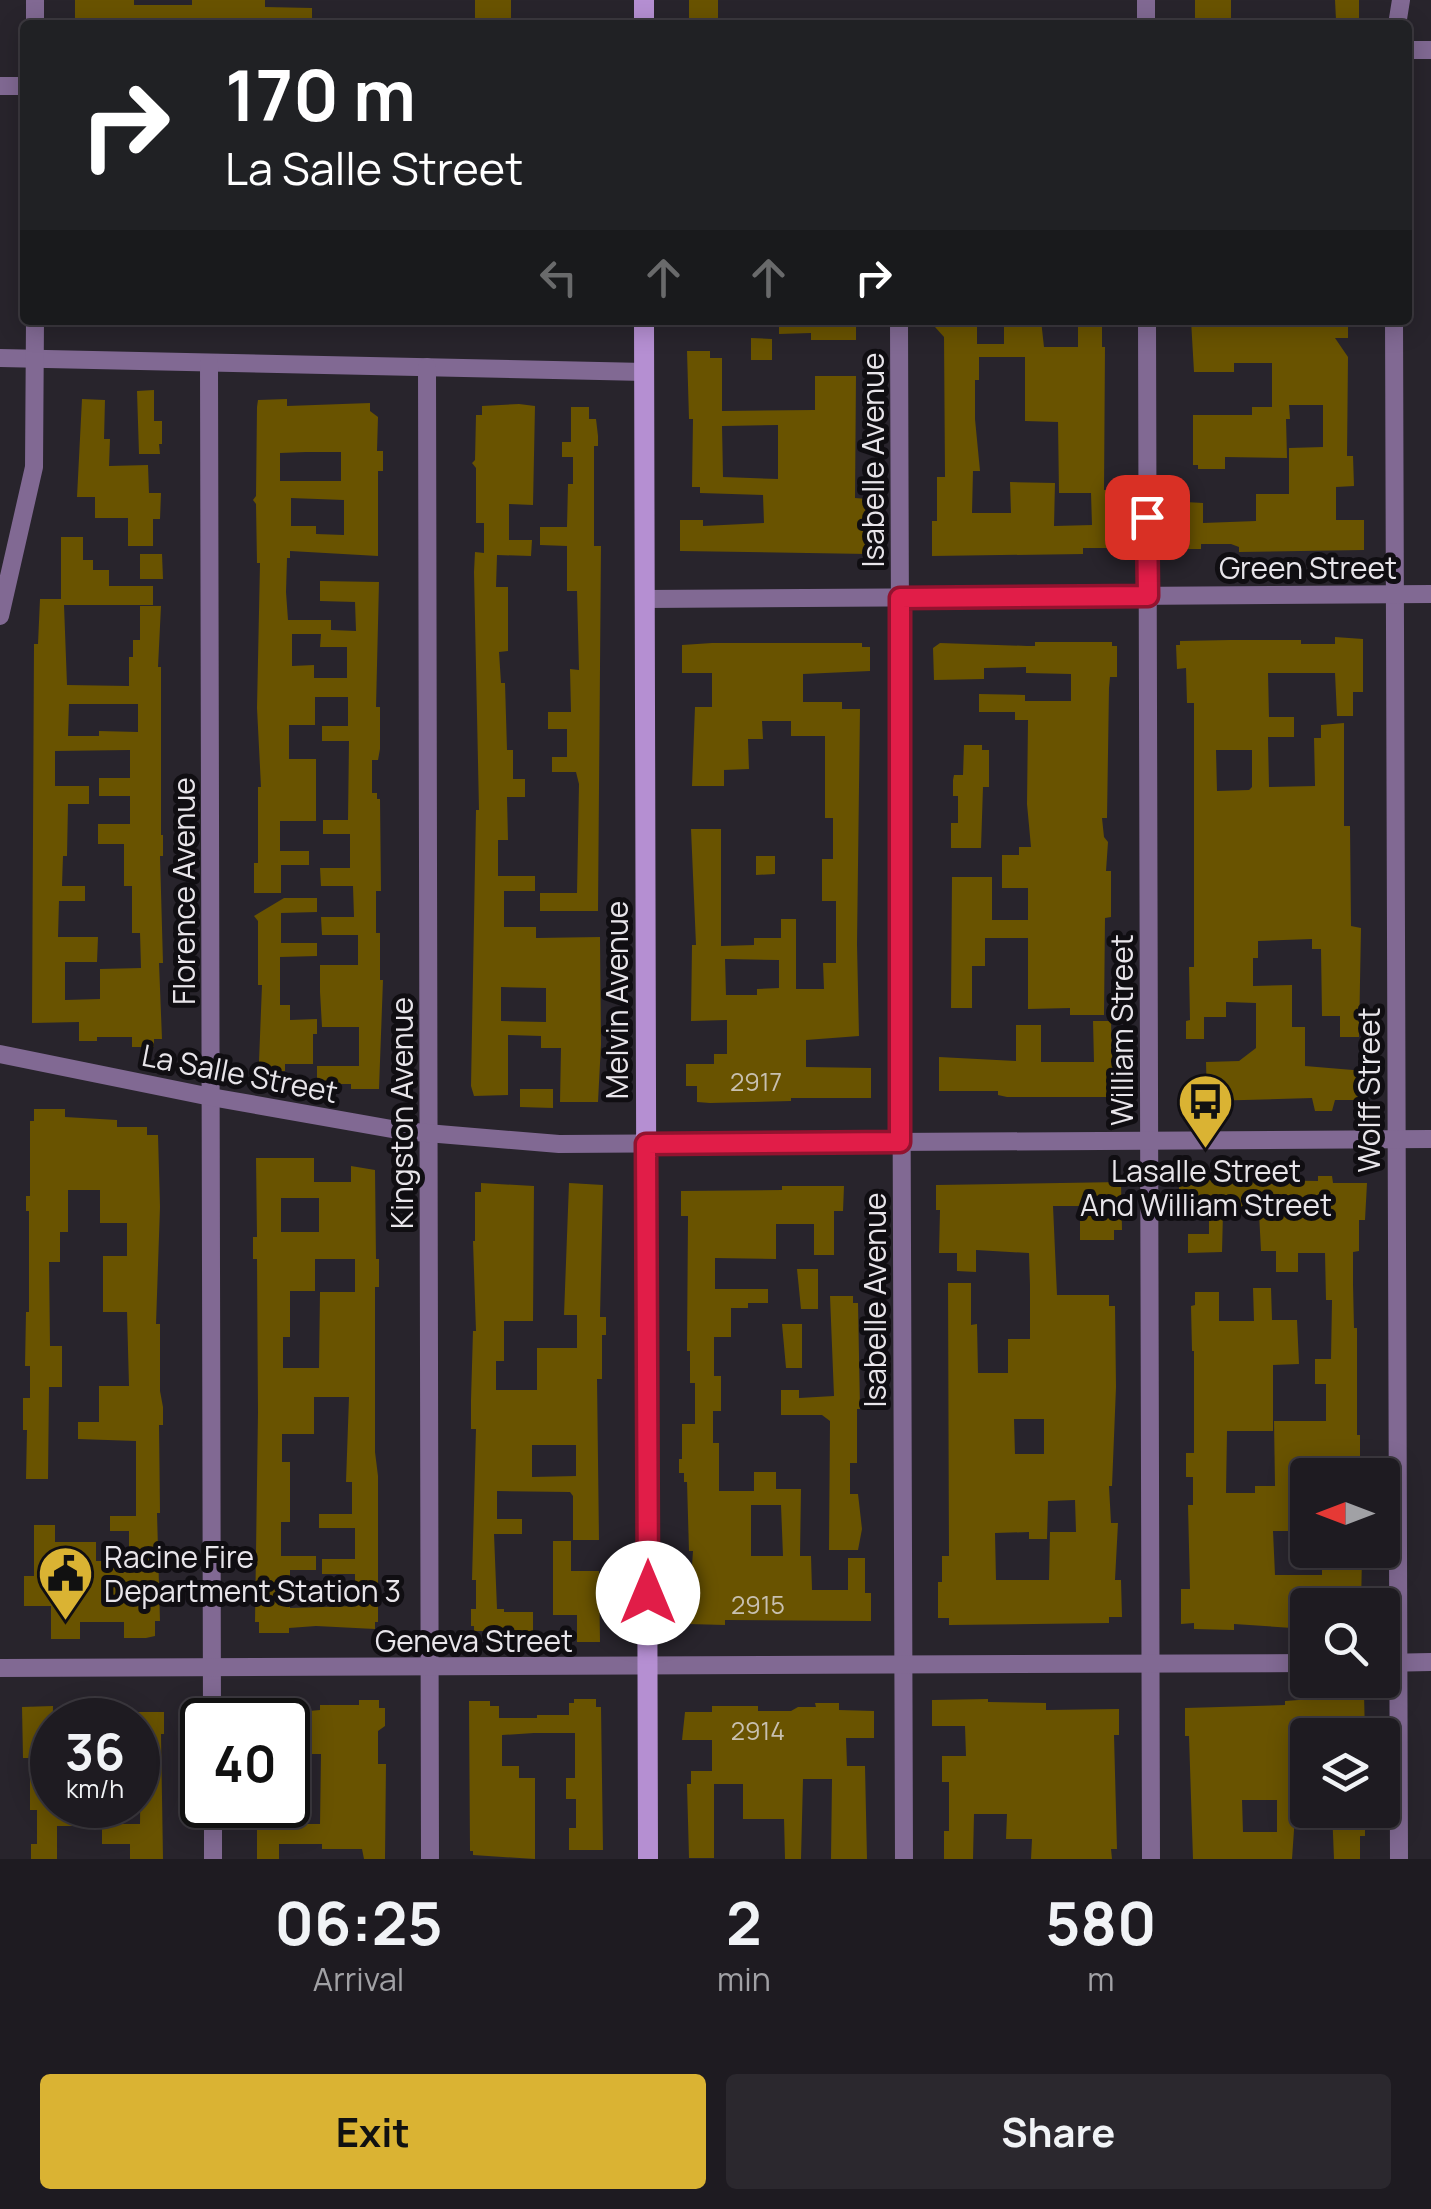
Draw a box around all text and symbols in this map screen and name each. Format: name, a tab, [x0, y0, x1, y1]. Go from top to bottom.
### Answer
text: 170 m	[225, 46, 416, 142]
icon: right	[60, 60, 190, 190]
text: La Salle Street	[225, 137, 523, 199]
icon: left	[531, 250, 586, 305]
icon: ahead	[636, 250, 691, 305]
icon: ahead	[741, 250, 796, 305]
icon: right	[846, 250, 901, 305]
street label: Isabelle Avenue	[852, 353, 893, 567]
pin	[1105, 475, 1190, 560]
icon: arrive	[1120, 490, 1175, 545]
street label: Green Street	[1219, 547, 1397, 588]
street label: Florence Avenue	[163, 777, 204, 1005]
street label: Melvin Avenue	[596, 901, 637, 1099]
street label: William Street	[1101, 934, 1142, 1126]
street label: Kingston Avenue	[381, 997, 422, 1229]
street label: Wolff Street	[1348, 1007, 1389, 1173]
street label: La Salle Street	[139, 1034, 341, 1112]
house number: 2917	[730, 1064, 782, 1099]
bus stop icon: Lasalle Street And William Street	[1176, 1072, 1236, 1151]
place label: Lasalle Street And William Street	[1080, 1150, 1332, 1225]
street label: Isabelle Avenue	[854, 1193, 895, 1407]
north arrow	[1290, 1458, 1400, 1568]
map controls	[1290, 1458, 1400, 1828]
place label: Racine Fire Department Station 3	[104, 1536, 401, 1611]
position arrow	[596, 1541, 700, 1645]
public building icon: Racine Fire Department Station 3	[35, 1543, 95, 1622]
house number: 2915	[731, 1587, 785, 1622]
button: search	[1290, 1588, 1400, 1698]
street label: Geneva Street	[375, 1620, 573, 1661]
speed limit sign: 40	[180, 1698, 310, 1828]
house number: 2914	[731, 1713, 785, 1748]
text: 36	[65, 1717, 125, 1785]
button: layers	[1290, 1718, 1400, 1828]
text: km/h	[66, 1771, 124, 1806]
text: 06:25	[274, 1881, 443, 1963]
text: 2	[726, 1881, 762, 1963]
text: 580	[1045, 1881, 1157, 1963]
text: Arrival	[313, 1957, 404, 2001]
text: min	[717, 1957, 771, 2001]
text: m	[1087, 1957, 1114, 2001]
button: Exit	[40, 2074, 706, 2189]
button: Share	[726, 2074, 1391, 2189]

